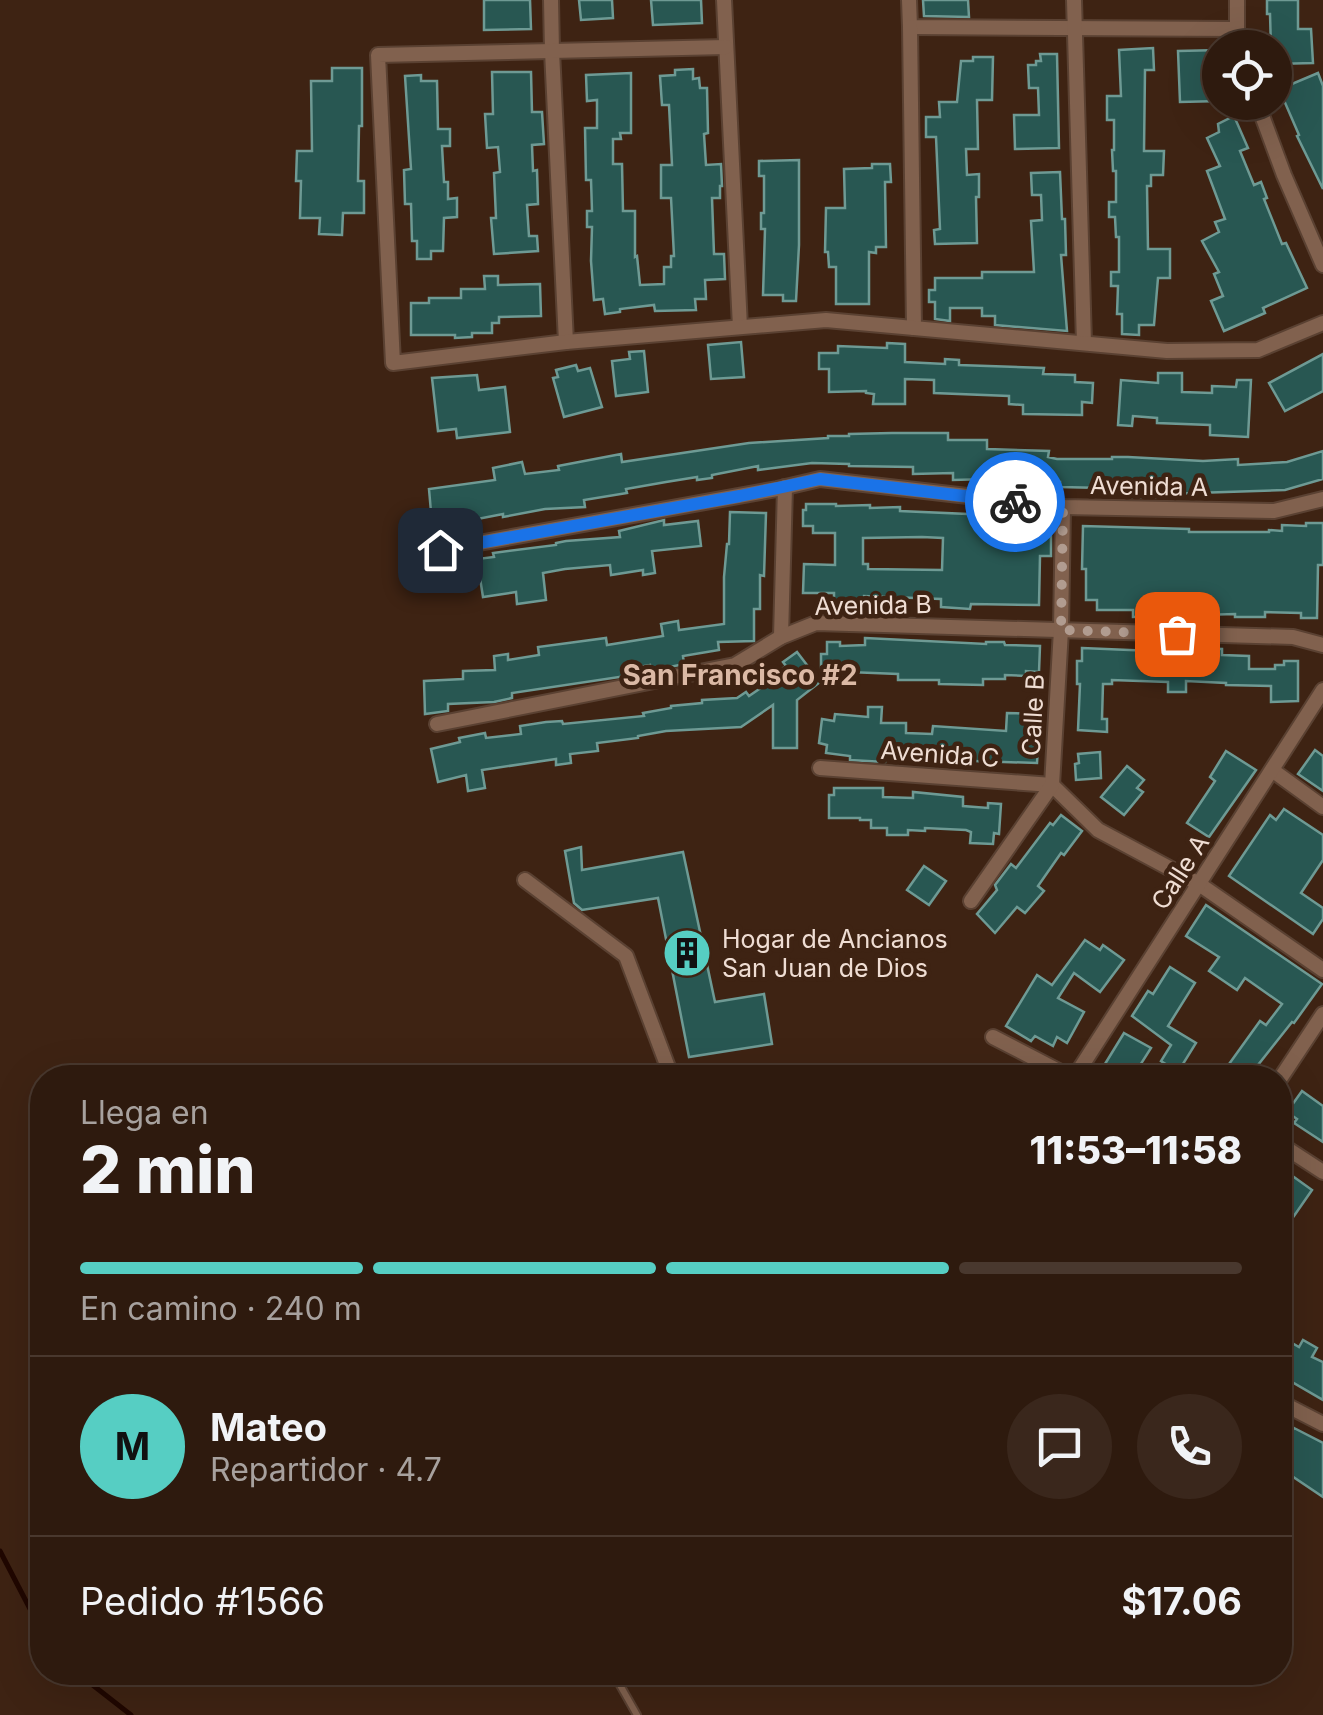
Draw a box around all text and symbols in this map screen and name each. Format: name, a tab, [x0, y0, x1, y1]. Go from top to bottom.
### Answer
map controls	[1202, 30, 1292, 120]
button: locate	[1202, 30, 1292, 120]
courier	[965, 452, 1065, 552]
street label: Avenida A	[1090, 470, 1208, 502]
icon: bike	[988, 475, 1043, 530]
pin	[398, 508, 483, 593]
icon: home	[413, 523, 468, 578]
street label: Avenida B	[814, 589, 932, 621]
pin	[1135, 592, 1220, 677]
icon: bag	[1150, 607, 1205, 662]
district label: San Francisco #2	[622, 658, 858, 692]
street label: Calle B	[1016, 673, 1050, 757]
street label: Avenida C	[880, 735, 1000, 773]
street label: Calle A	[1145, 829, 1215, 915]
place label: Hogar de Ancianos San Juan de Dios	[722, 924, 948, 983]
building icon: Hogar de Ancianos San Juan de Dios	[661, 927, 713, 979]
text: Llega en	[80, 1093, 209, 1132]
text: 11:53–11:58	[1029, 1127, 1242, 1173]
text: 2 min	[80, 1130, 256, 1209]
text: En camino · 240 m	[80, 1289, 362, 1328]
button: chat	[1007, 1394, 1112, 1499]
button: phone	[1137, 1394, 1242, 1499]
text: Mateo	[210, 1404, 327, 1450]
text: M	[115, 1423, 150, 1469]
text: Repartidor · 4.7	[210, 1450, 442, 1489]
text: Pedido #1566	[80, 1578, 325, 1624]
text: $17.06	[1122, 1578, 1242, 1624]

